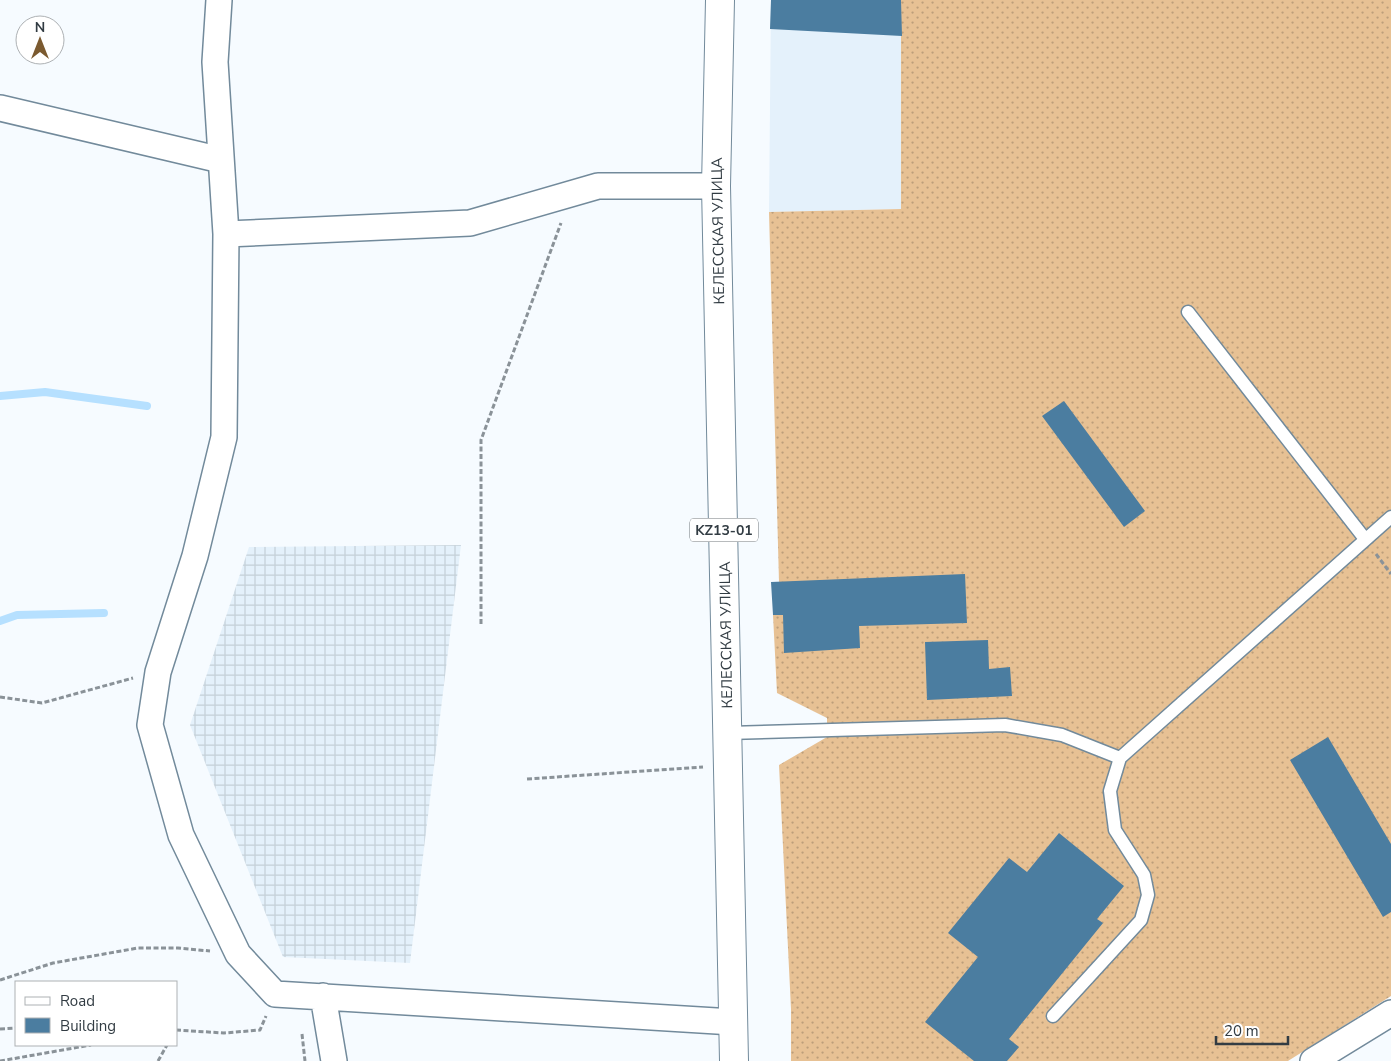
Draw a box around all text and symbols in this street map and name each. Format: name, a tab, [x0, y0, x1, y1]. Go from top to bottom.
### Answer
north arrow	[15, 15, 65, 65]
text: N	[35, 18, 45, 37]
street label: КЕЛЕССКАЯ УЛИЦА	[707, 157, 729, 305]
road number: KZ13-01	[690, 518, 758, 542]
street label: КЕЛЕССКАЯ УЛИЦА	[715, 561, 737, 709]
legend	[15, 981, 178, 1046]
text: Road	[60, 991, 95, 1011]
scale bar	[1216, 1014, 1288, 1046]
text: Building	[60, 1016, 116, 1036]
text: 20 m	[1224, 1021, 1259, 1041]

